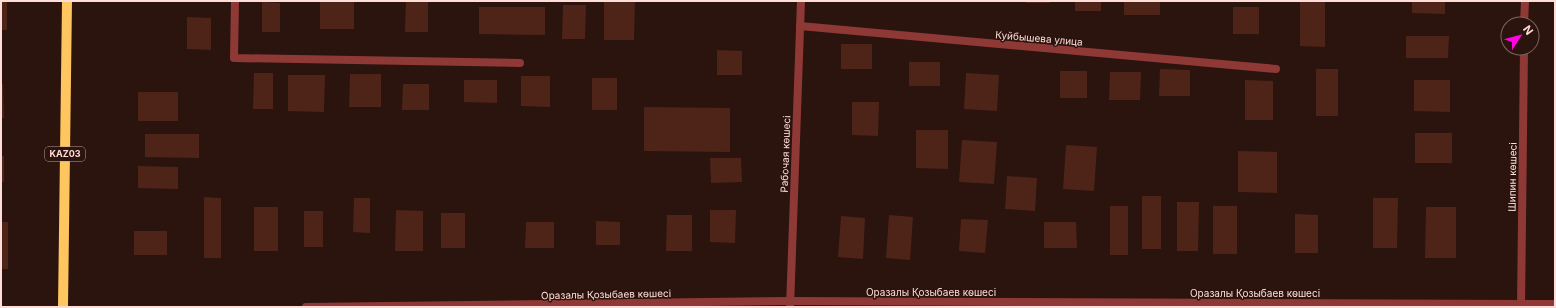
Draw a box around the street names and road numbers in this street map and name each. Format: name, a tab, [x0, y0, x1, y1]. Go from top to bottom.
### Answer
street label: Куйбышева улица	[995, 28, 1083, 48]
street label: Рабочая көшесі	[778, 115, 792, 193]
street label: Шипин көшесі	[1505, 142, 1519, 212]
road number: KАZ03	[45, 147, 85, 161]
street label: Оразалы Қозыбаев көшесі	[866, 286, 996, 298]
street label: Оразалы Қозыбаев көшесі	[541, 287, 671, 301]
street label: Оразалы Қозыбаев көшесі	[1190, 287, 1320, 299]

